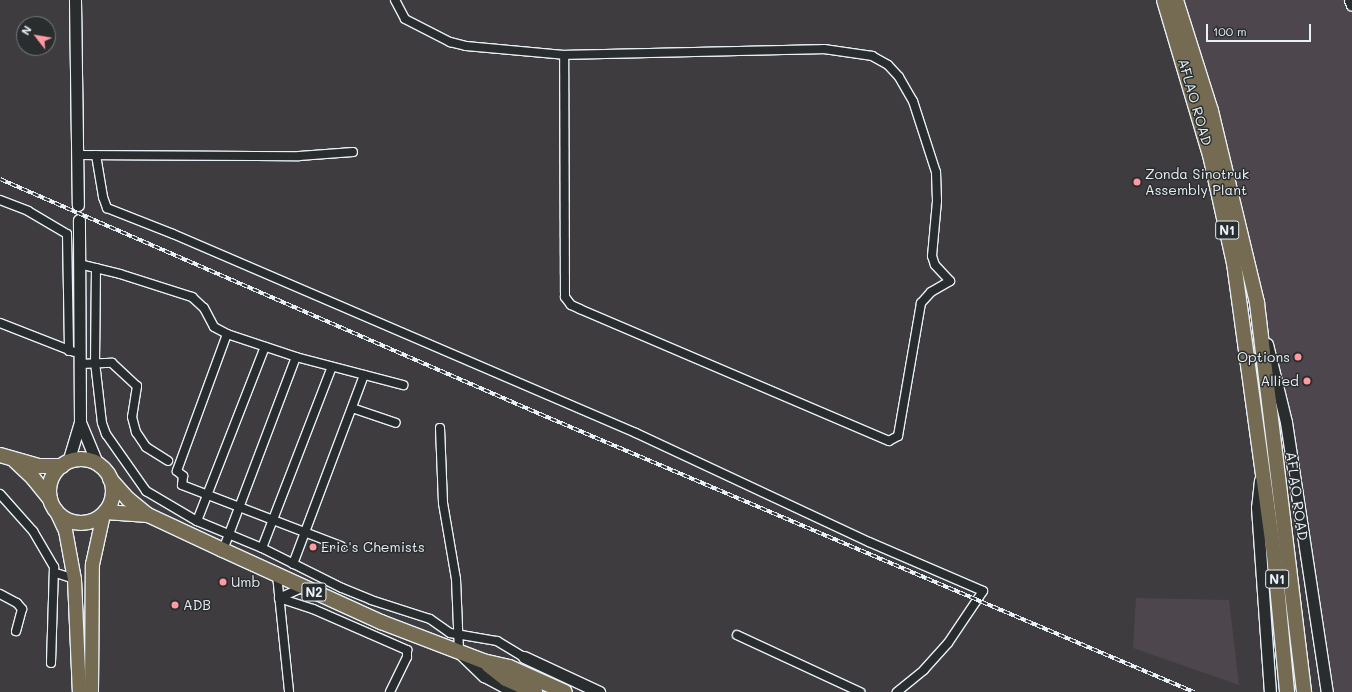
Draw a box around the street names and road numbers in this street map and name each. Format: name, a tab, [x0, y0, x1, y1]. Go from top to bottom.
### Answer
street label: AFLAO ROAD	[1175, 57, 1215, 147]
road number: N1	[1215, 219, 1239, 241]
street label: AFLAO ROAD	[1282, 451, 1312, 541]
road number: N1	[1265, 568, 1289, 590]
road number: N2	[301, 581, 327, 603]

